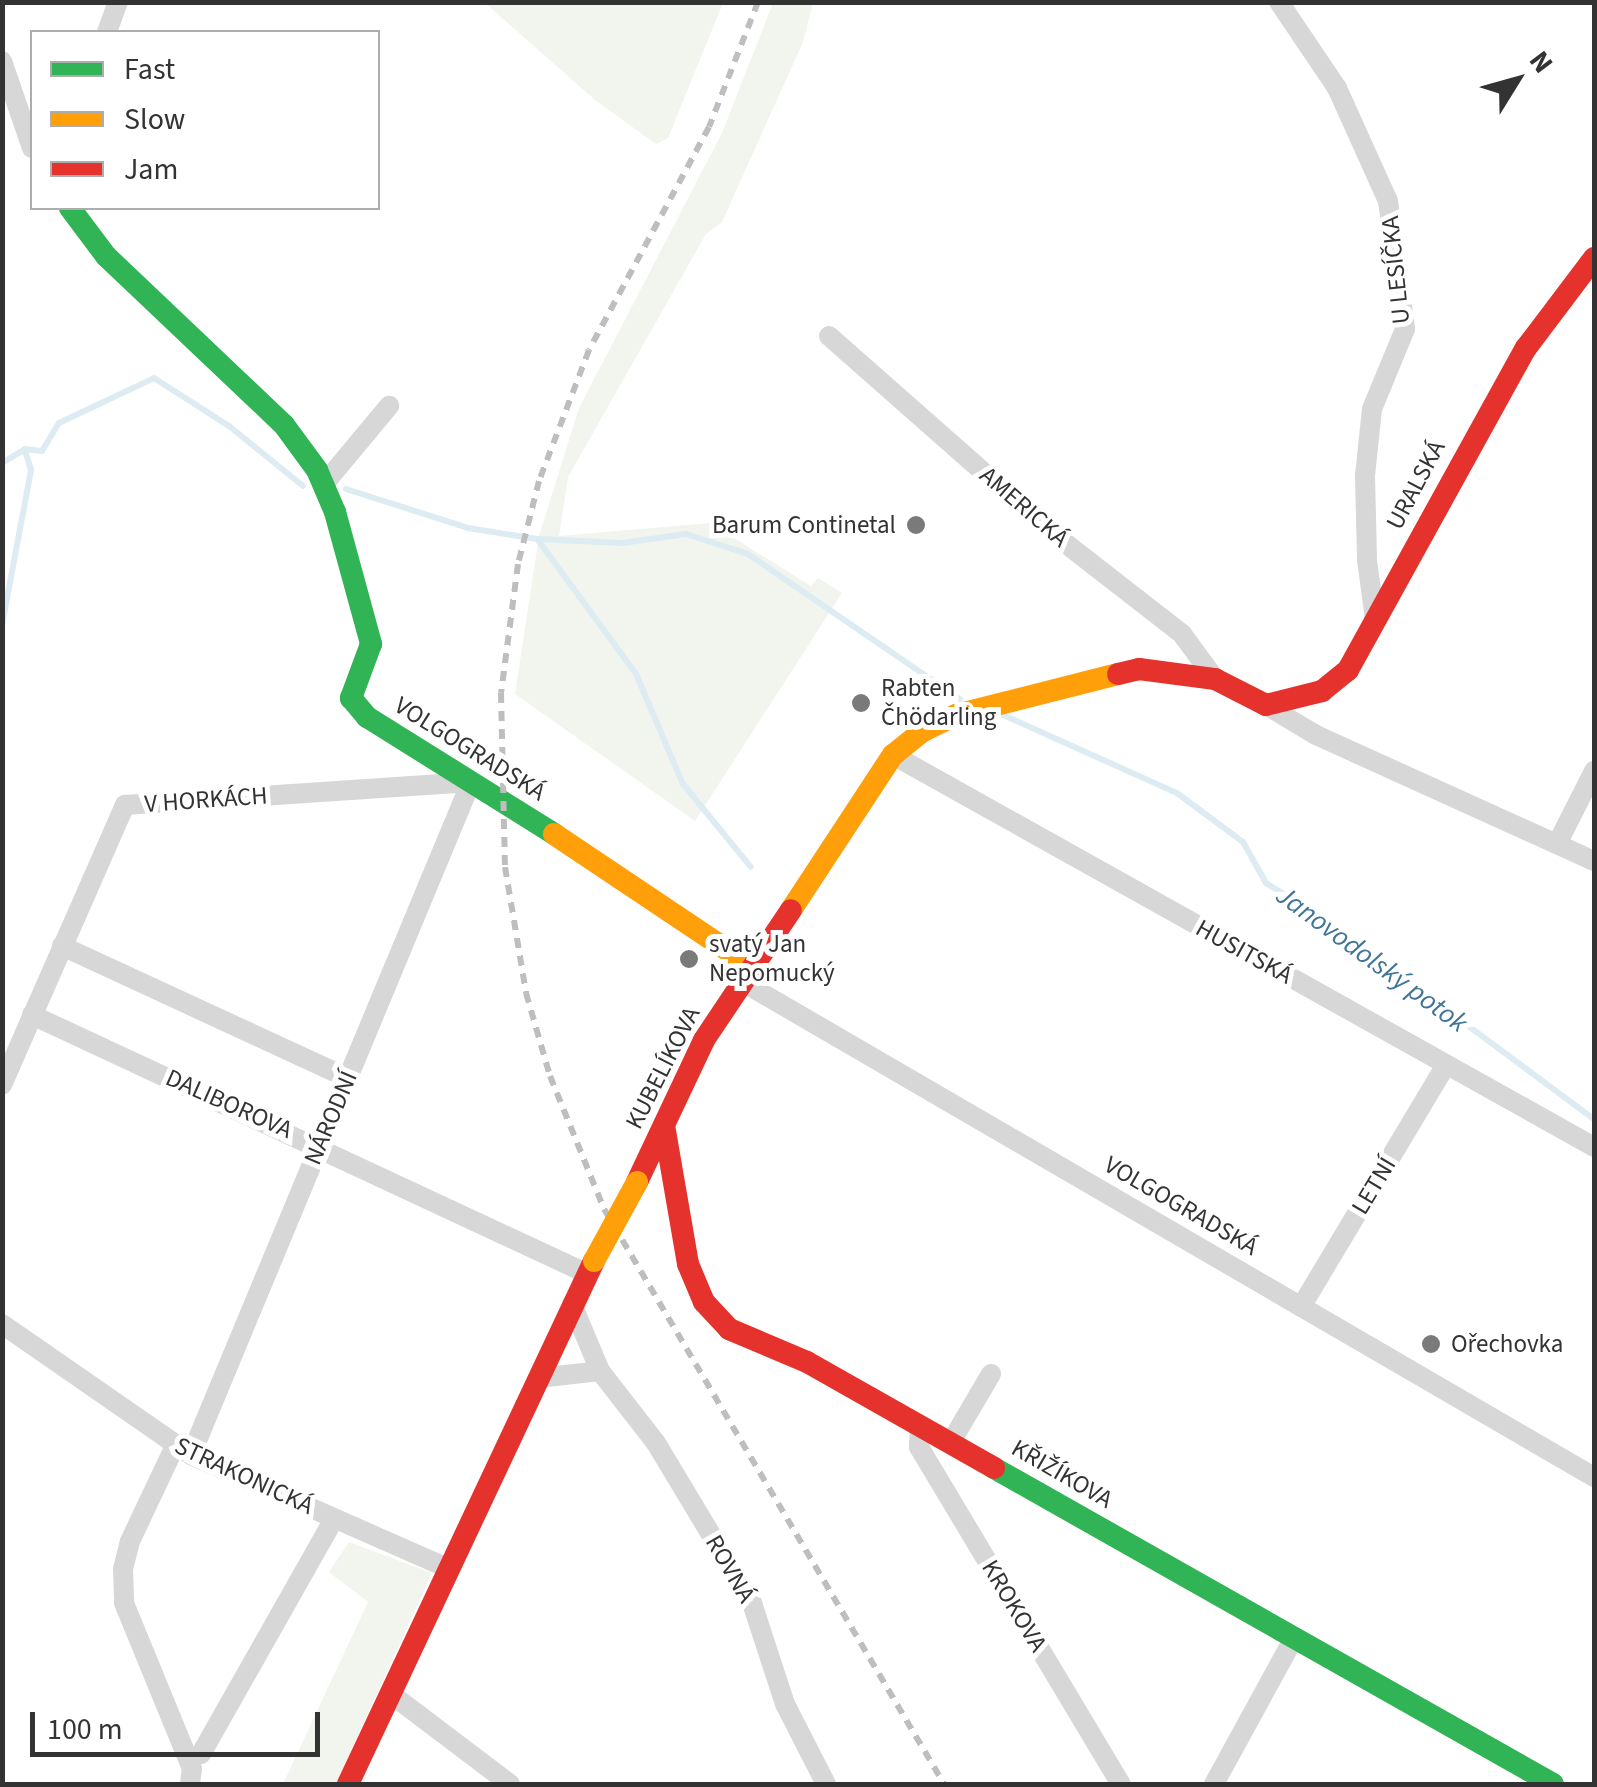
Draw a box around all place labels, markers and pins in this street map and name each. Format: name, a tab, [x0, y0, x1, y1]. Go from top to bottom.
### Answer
place label: Barum Continetal	[712, 510, 896, 540]
marker: Barum Continetal	[905, 514, 927, 536]
place label: Rabten Čhödarling	[881, 674, 996, 733]
marker: Rabten Čhödarling	[850, 692, 872, 714]
place label: svatý Jan Nepomucký	[709, 930, 835, 989]
marker: svatý Jan Nepomucký	[678, 948, 700, 970]
place label: Ořechovka	[1451, 1329, 1563, 1359]
marker: Ořechovka	[1420, 1333, 1442, 1355]

